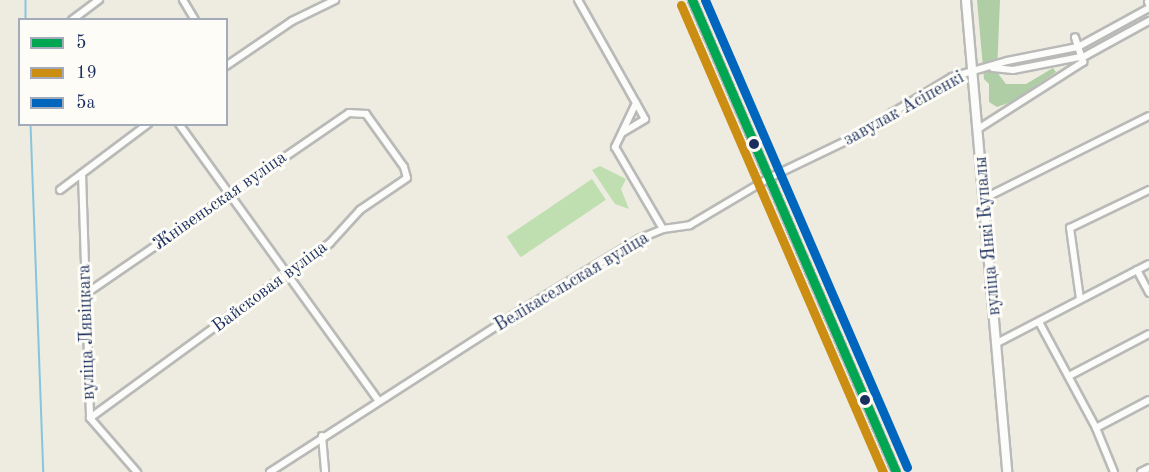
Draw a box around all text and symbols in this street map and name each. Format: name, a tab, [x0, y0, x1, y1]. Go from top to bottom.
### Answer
legend	[18, 18, 228, 126]
text: 5	[76, 34, 86, 52]
text: 19	[76, 64, 97, 82]
street label: завулак Асіпенкі	[840, 67, 968, 151]
text: 5а	[76, 94, 95, 112]
unlabelled marker	[748, 138, 760, 150]
street label: Жнівеньская вуліца	[149, 147, 291, 255]
street label: вуліца Янкі Купалы	[970, 156, 1006, 316]
street label: Велікасельская вуліца	[491, 227, 653, 337]
street label: Вайсковая вуліца	[208, 237, 332, 337]
street label: вуліца Лявіцкага	[74, 264, 100, 400]
unlabelled marker	[859, 394, 871, 406]

